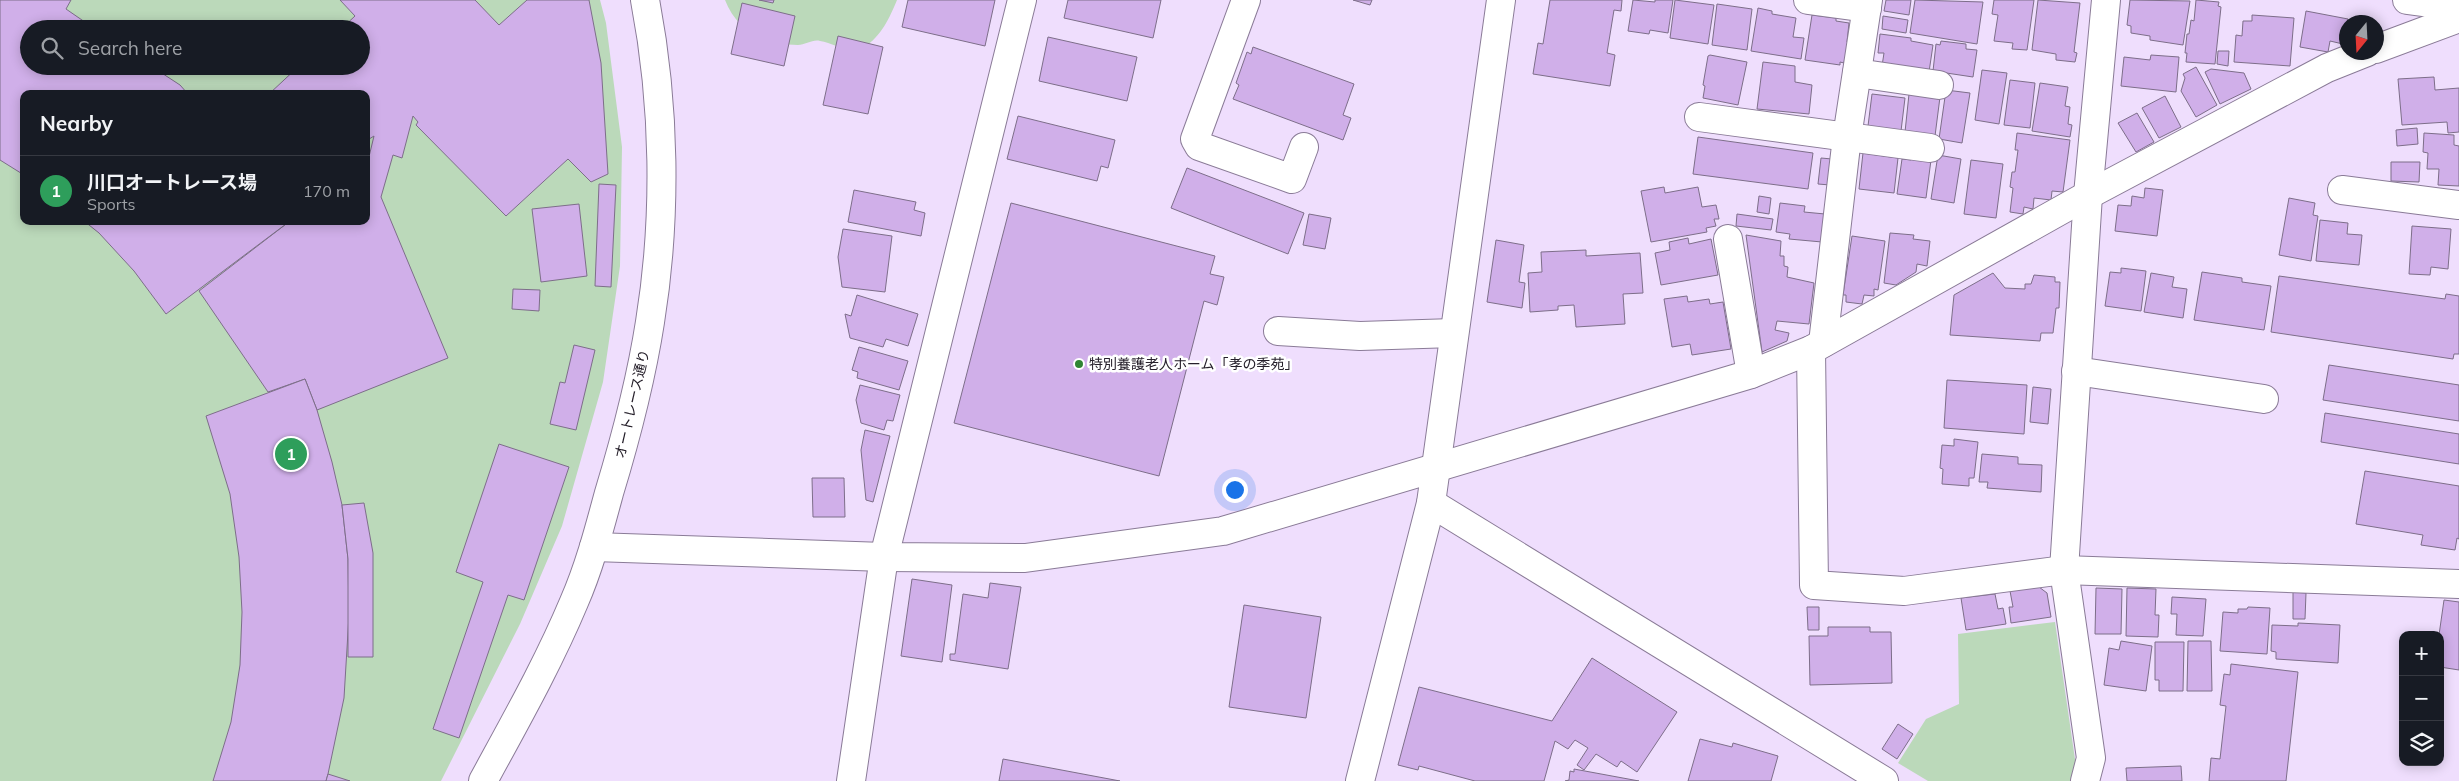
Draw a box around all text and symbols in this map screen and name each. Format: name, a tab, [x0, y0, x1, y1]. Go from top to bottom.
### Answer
north arrow	[2339, 15, 2384, 60]
search box	[20, 20, 370, 75]
icon: search	[38, 34, 66, 62]
text: Search here	[78, 36, 182, 60]
text: Nearby	[40, 110, 113, 136]
text: 川口オートレース場	[87, 170, 257, 194]
text: 1	[51, 181, 61, 201]
text: 170 m	[303, 181, 350, 201]
text: Sports	[87, 194, 135, 214]
street label: オートレース通り	[611, 348, 653, 460]
place label: 特別養護老人ホーム「孝の季苑」	[1089, 355, 1299, 373]
marker: 特別養護老人ホーム「孝の季苑」	[1073, 358, 1085, 370]
pin: 1	[275, 435, 307, 473]
your location	[1222, 477, 1248, 503]
map controls	[2399, 631, 2444, 766]
button: +	[2399, 631, 2444, 676]
button: −	[2399, 676, 2444, 721]
button: layers	[2399, 721, 2444, 766]

